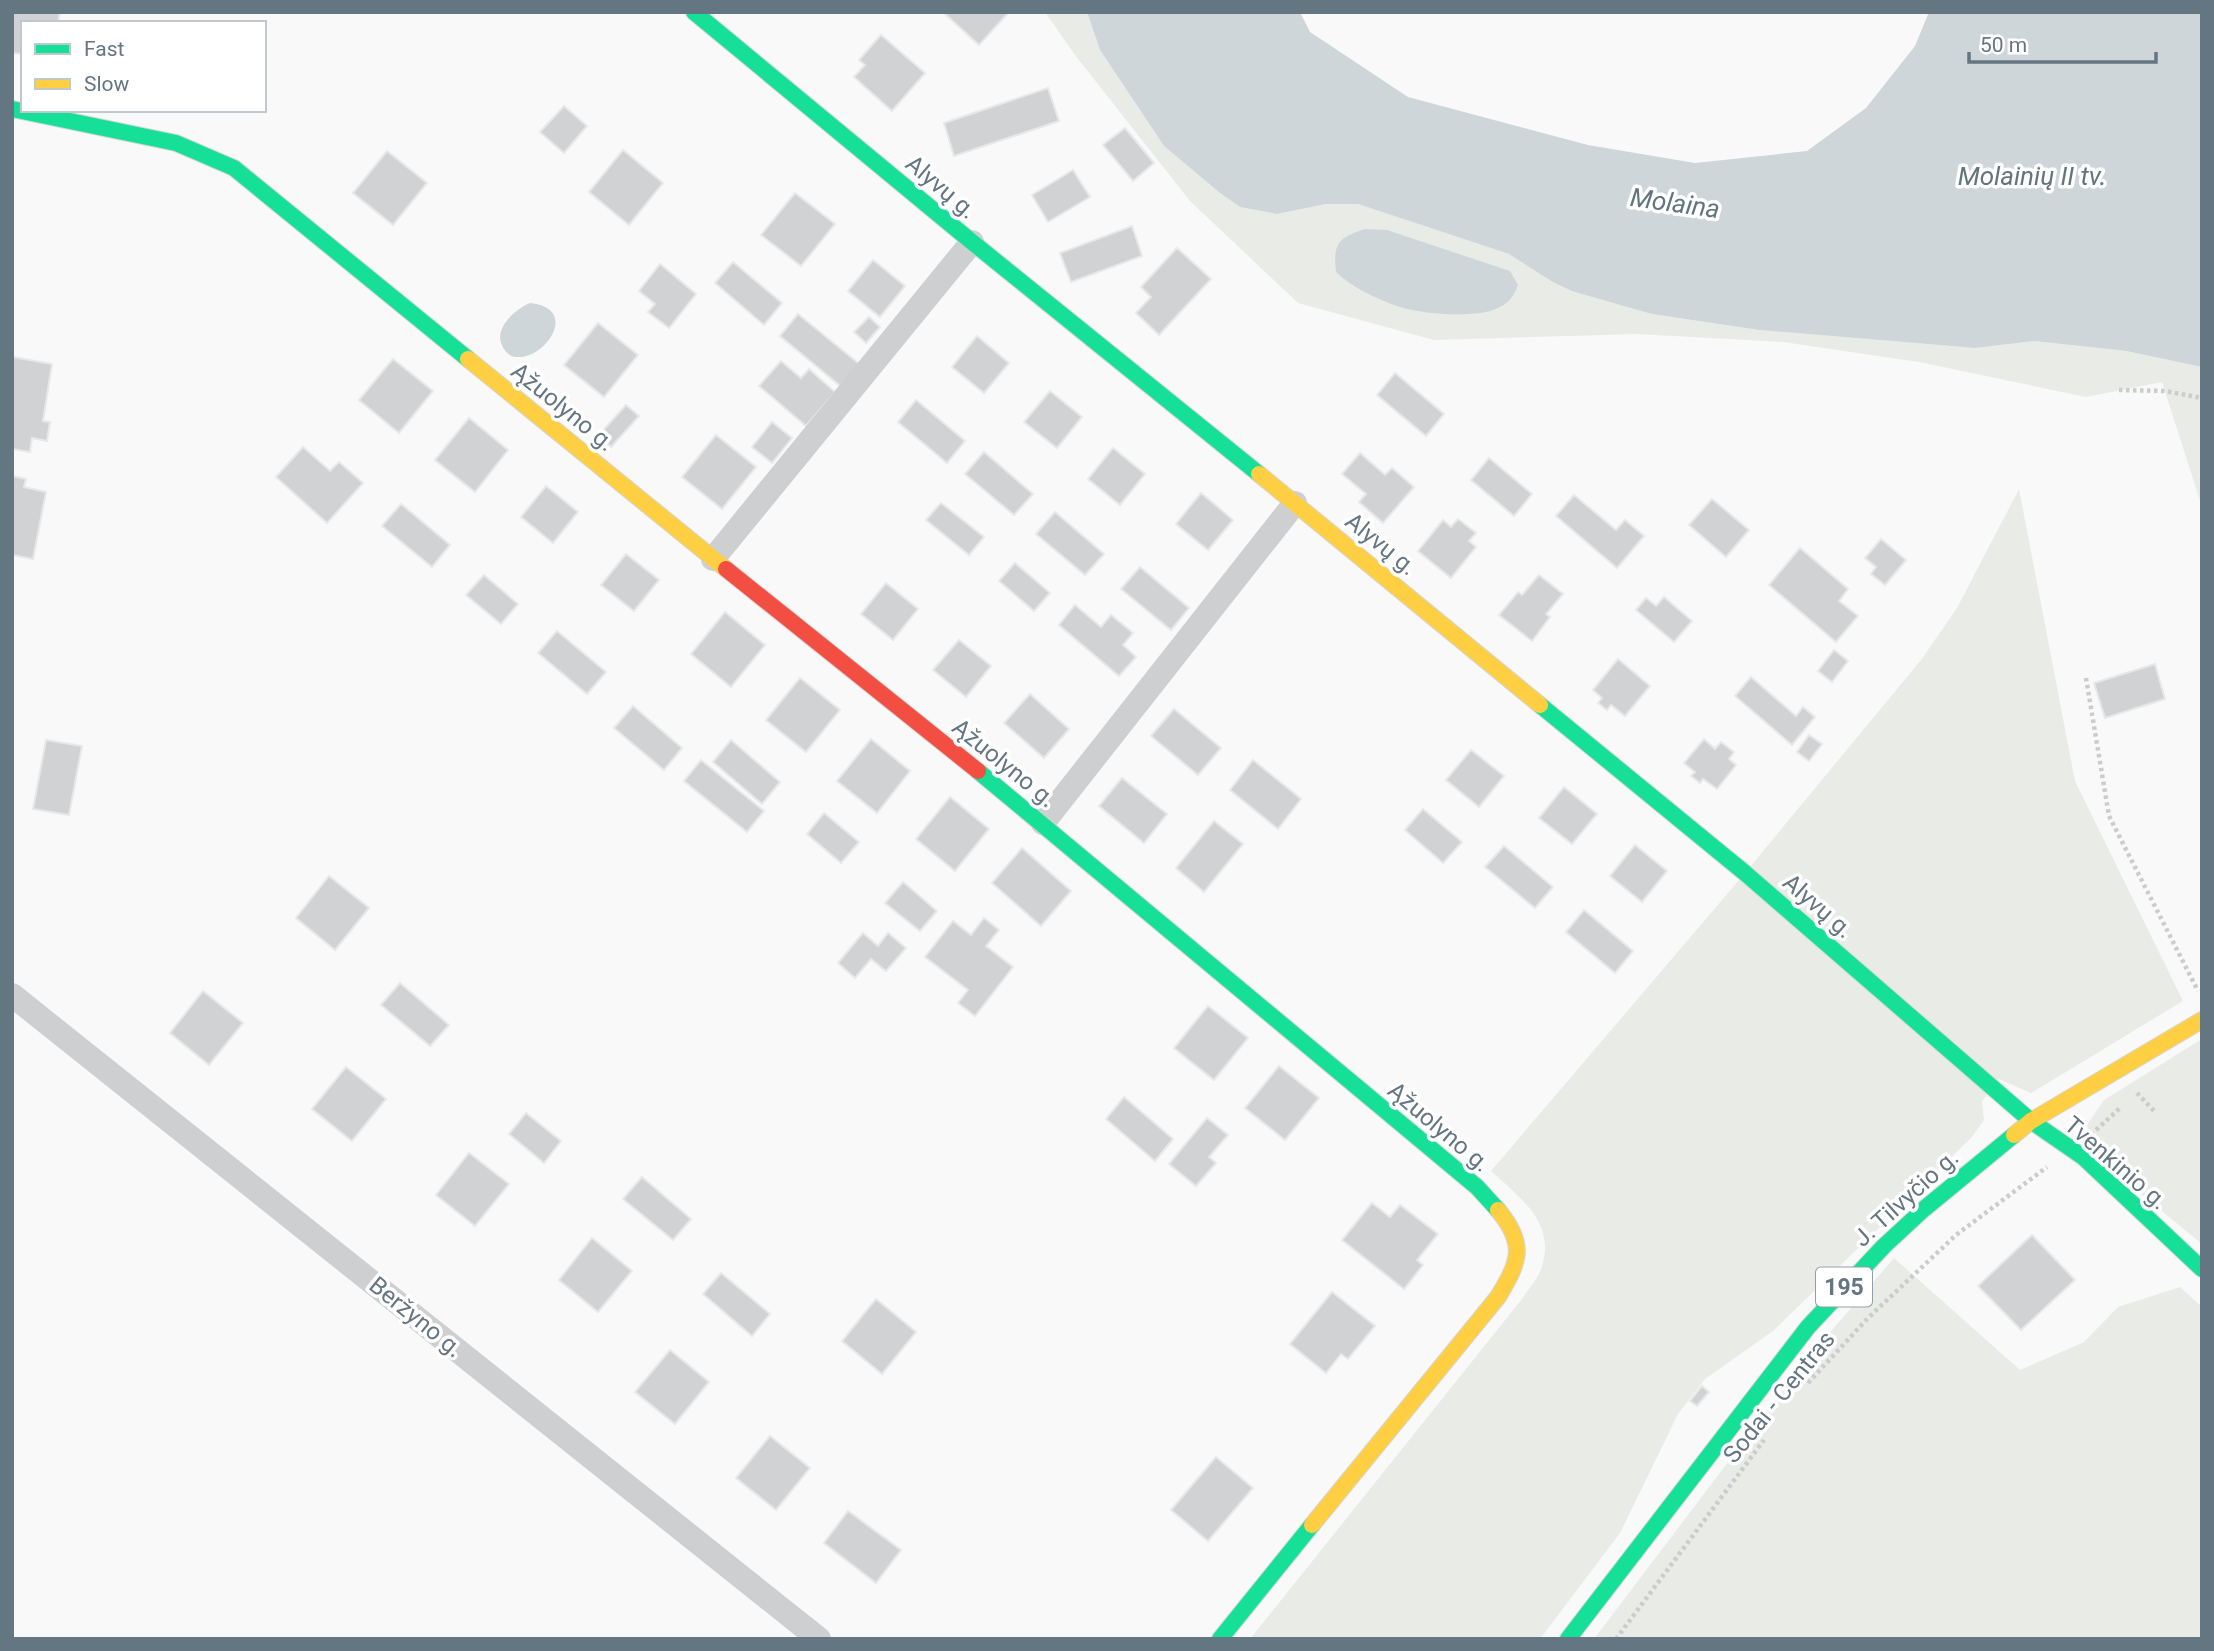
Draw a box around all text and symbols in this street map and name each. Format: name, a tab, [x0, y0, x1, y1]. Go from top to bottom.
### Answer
legend	[21, 21, 266, 112]
scale bar	[1969, 21, 2156, 65]
text: 50 m	[1980, 33, 2027, 57]
text: Fast	[84, 37, 125, 61]
text: Slow	[84, 72, 130, 96]
street label: Alyvų g.	[900, 149, 982, 225]
water label: Molainių II tv.	[1958, 161, 2106, 191]
water label: Molaina	[1628, 182, 1722, 224]
street label: Ąžuolyno g.	[506, 357, 620, 457]
street label: Alyvų g.	[1340, 507, 1422, 581]
street label: Ąžuolyno g.	[947, 713, 1061, 813]
street label: Alyvų g.	[1777, 868, 1859, 944]
street label: Ąžuolyno g.	[1382, 1076, 1496, 1178]
street label: Tvenkinio g.	[2059, 1111, 2173, 1215]
street label: J. Tilvyčio g.	[1848, 1144, 1964, 1252]
road number: 195	[1816, 1268, 1872, 1306]
street label: Beržyno g.	[364, 1271, 468, 1363]
street label: Sodai - Centras	[1717, 1325, 1841, 1469]

